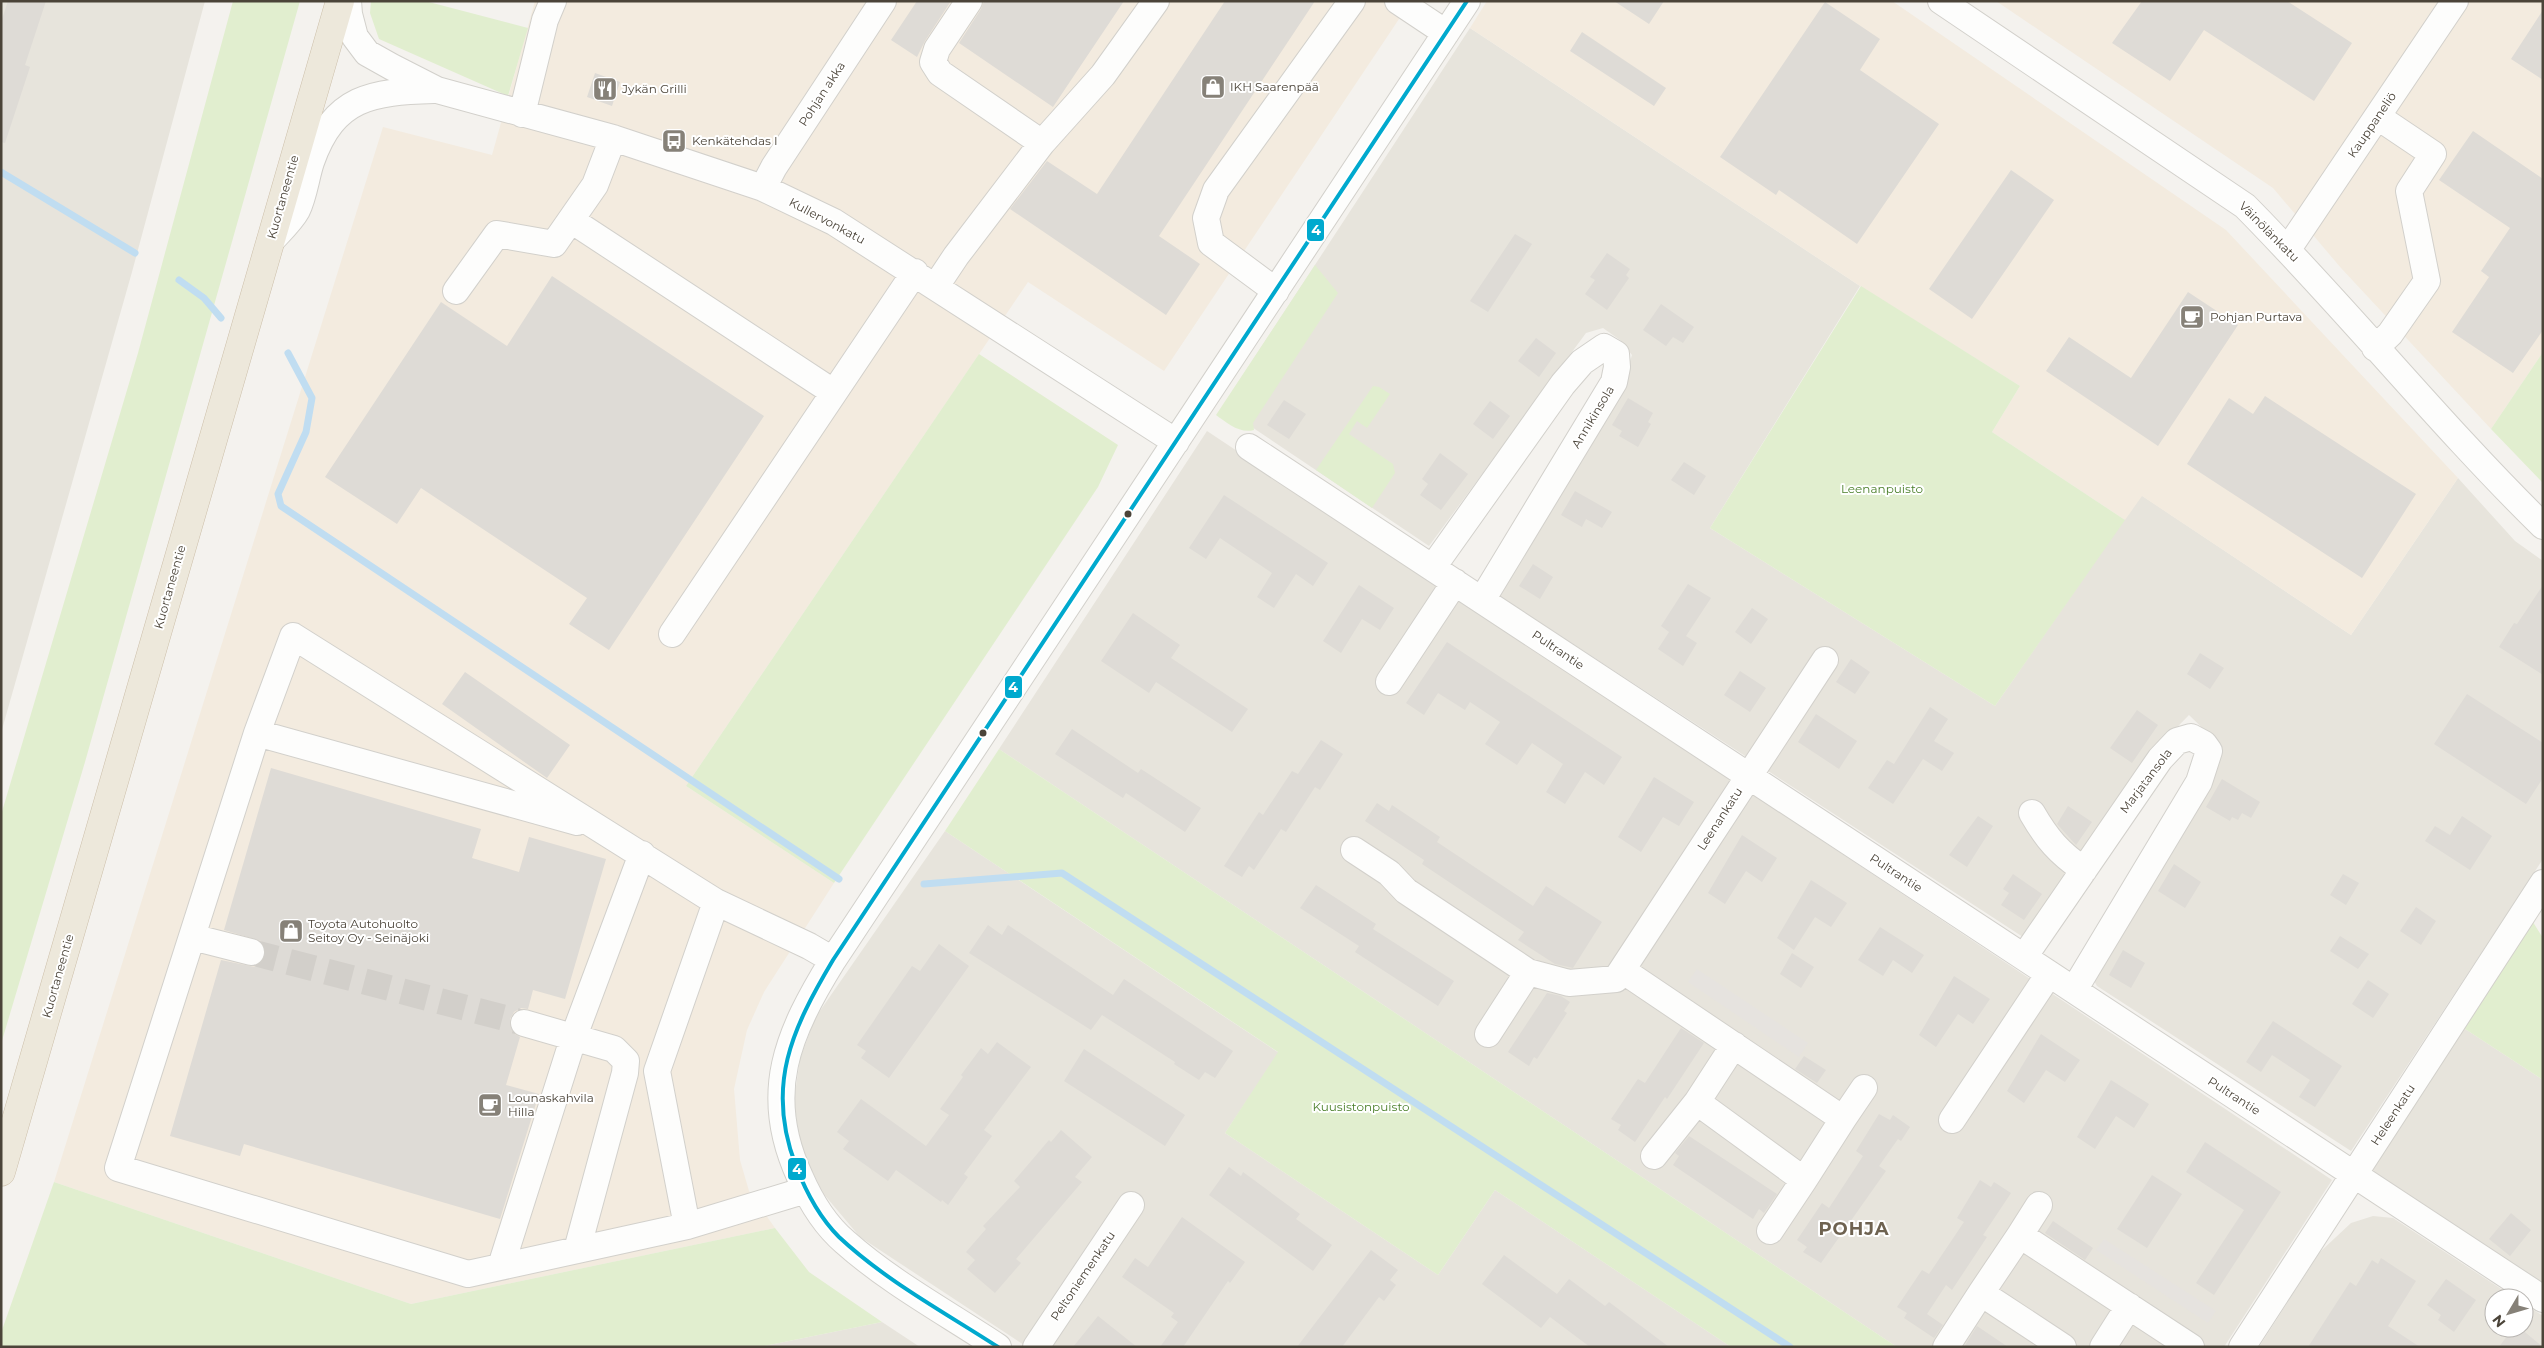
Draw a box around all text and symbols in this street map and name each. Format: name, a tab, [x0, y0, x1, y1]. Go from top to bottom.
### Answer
street label: Pohjan akka	[795, 59, 848, 129]
shop icon: IKH Saarenpää	[1200, 74, 1226, 100]
restaurant icon: Jykän Grilli	[592, 76, 618, 102]
place label: IKH Saarenpää	[1230, 79, 1319, 94]
place label: Jykän Grilli	[621, 81, 687, 96]
street label: Kauppaneliö	[2344, 89, 2399, 160]
bus stop icon: Kenkätehdas I	[661, 128, 687, 154]
place label: Kenkätehdas I	[692, 133, 778, 148]
street label: Kuortaneentie	[263, 153, 302, 241]
street label: Kullervonkatu	[787, 194, 868, 247]
street label: Väinölänkatu	[2236, 198, 2303, 265]
line badge: 4	[1306, 218, 1325, 242]
text: 4	[1311, 221, 1321, 239]
cafe icon: Pohjan Purtava	[2179, 304, 2205, 330]
place label: Pohjan Purtava	[2210, 309, 2302, 324]
street label: Annikinsola	[1568, 383, 1617, 451]
park label: Leenanpuisto	[1841, 481, 1923, 496]
unlabelled marker	[1123, 509, 1133, 519]
street label: Kuortaneentie	[150, 543, 189, 631]
street label: Pultrantie	[1529, 627, 1587, 672]
line badge: 4	[1004, 675, 1023, 699]
text: 4	[1008, 678, 1018, 696]
unlabelled marker	[978, 728, 988, 738]
street label: Marjatansola	[2116, 745, 2175, 816]
street label: Leenankatu	[1694, 785, 1745, 853]
street label: Pultrantie	[1867, 850, 1925, 895]
place label: Toyota Autohuolto Seitoy Oy - Seinäjoki	[308, 916, 429, 945]
shop icon: Toyota Autohuolto Seitoy Oy - Seinäjoki	[278, 918, 304, 944]
street label: Kuortaneentie	[38, 932, 77, 1020]
street label: Pultrantie	[2205, 1073, 2263, 1118]
street label: Heleenkatu	[2367, 1081, 2418, 1148]
place label: Lounaskahvila Hilla	[508, 1090, 594, 1119]
cafe icon: Lounaskahvila Hilla	[477, 1092, 503, 1118]
park label: Kuusistonpuisto	[1312, 1099, 1410, 1114]
line badge: 4	[787, 1157, 807, 1181]
text: 4	[792, 1160, 802, 1178]
district label: POHJA	[1818, 1218, 1890, 1240]
street label: Peltoniemenkatu	[1047, 1228, 1118, 1323]
north arrow	[2484, 1288, 2534, 1338]
text: N	[2488, 1311, 2509, 1331]

